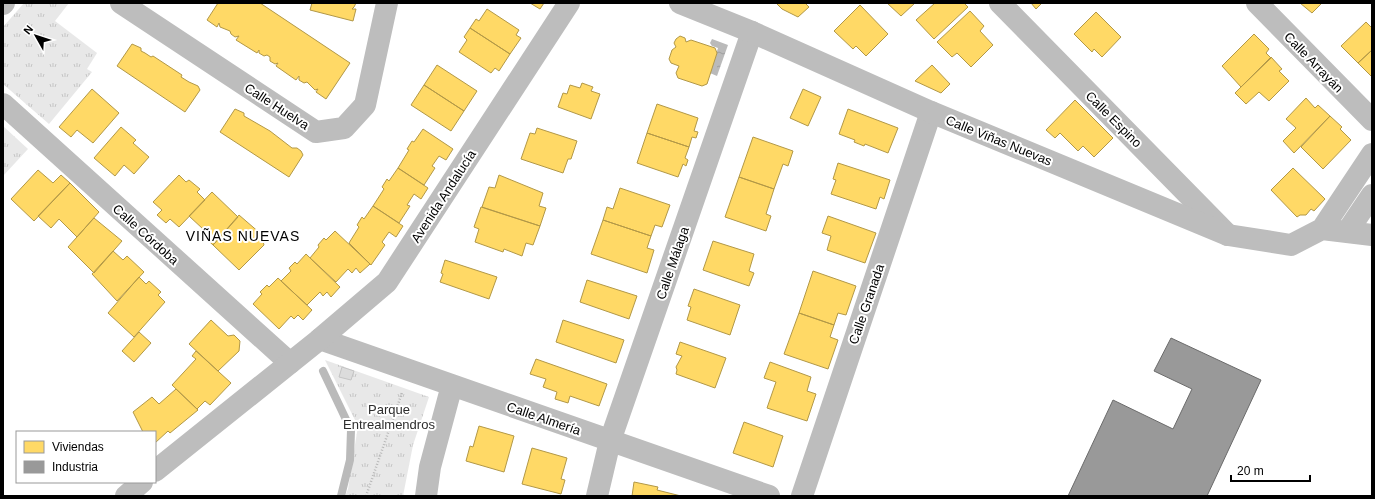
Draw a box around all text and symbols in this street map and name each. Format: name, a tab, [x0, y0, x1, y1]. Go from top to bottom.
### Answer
north arrow	[16, 16, 56, 56]
text: N	[21, 23, 35, 37]
street label: Calle Arrayán	[1281, 29, 1346, 96]
street label: Calle Huelva	[242, 80, 312, 133]
street label: Calle Espino	[1083, 88, 1145, 150]
street label: Calle Viñas Nuevas	[944, 112, 1055, 169]
street label: Avenida Andalucía	[408, 146, 479, 245]
street label: Calle Córdoba	[110, 201, 182, 268]
street label: Calle Málaga	[653, 224, 692, 301]
district label: VIÑAS NUEVAS	[186, 228, 300, 244]
street label: Calle Granada	[846, 261, 887, 346]
street label: Calle Almería	[505, 399, 584, 438]
park label: Parque Entrealmendros	[343, 402, 435, 432]
legend	[16, 431, 156, 483]
text: Viviendas	[52, 440, 104, 454]
scale bar	[1231, 457, 1310, 483]
text: Industria	[52, 460, 98, 474]
text: 20 m	[1237, 464, 1264, 478]

